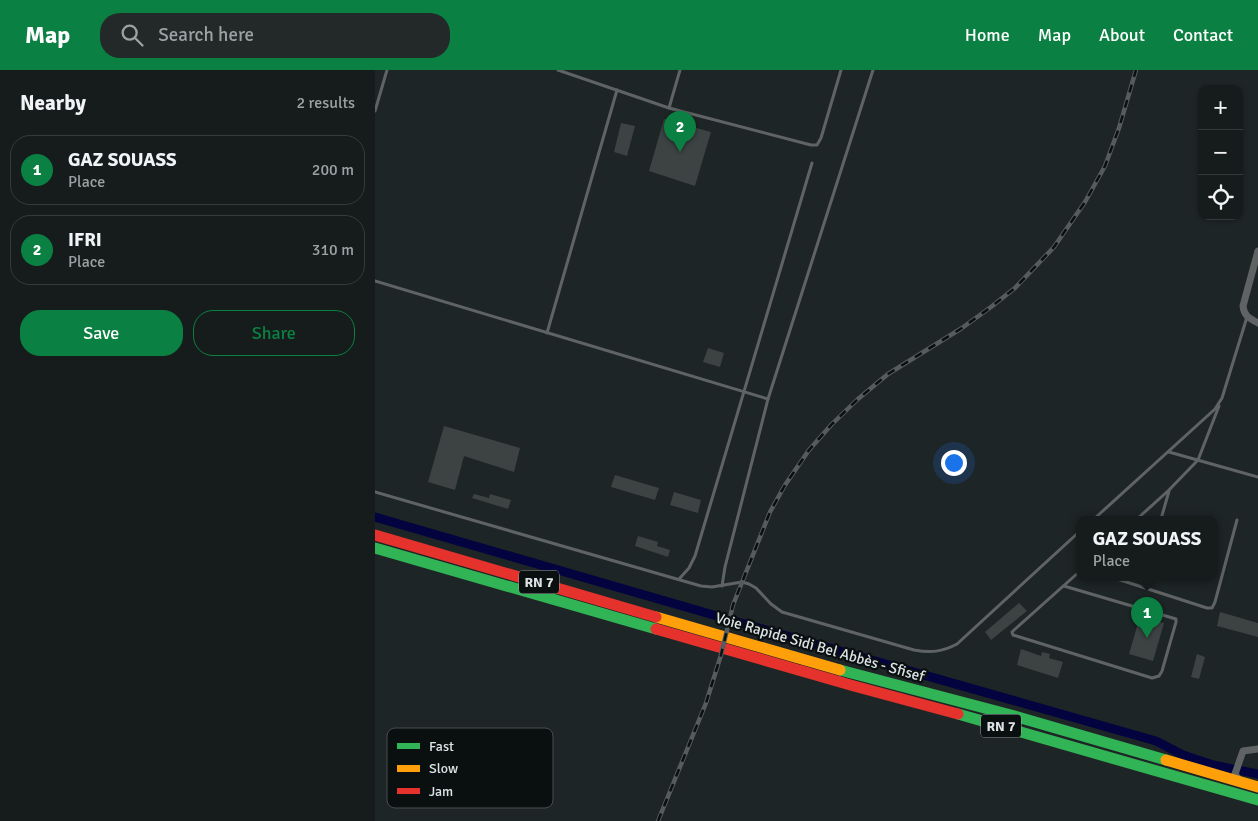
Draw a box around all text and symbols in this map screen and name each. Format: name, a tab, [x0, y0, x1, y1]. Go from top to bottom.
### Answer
search box	[100, 13, 450, 58]
text: Map	[25, 20, 70, 50]
icon: search	[118, 21, 146, 49]
text: Search here	[158, 23, 254, 47]
text: Home	[965, 24, 1010, 46]
text: Map	[1038, 24, 1071, 46]
text: About	[1099, 24, 1145, 46]
text: Contact	[1173, 24, 1233, 46]
map controls	[1198, 85, 1243, 220]
button: +	[1198, 85, 1243, 130]
text: Nearby	[20, 90, 86, 116]
text: 2 results	[296, 93, 355, 113]
pin: 2	[664, 111, 696, 152]
button: −	[1198, 130, 1243, 175]
text: GAZ SOUASS	[68, 148, 177, 172]
text: 1	[33, 160, 41, 180]
text: 200 m	[312, 160, 354, 180]
text: Place	[68, 172, 105, 192]
button: locate	[1198, 175, 1243, 220]
text: IFRI	[68, 228, 102, 252]
text: 2	[33, 240, 41, 260]
text: 310 m	[312, 240, 354, 260]
text: Place	[68, 252, 105, 272]
button: Save	[20, 310, 183, 356]
button: Share	[193, 310, 355, 356]
your location	[941, 450, 967, 476]
popup	[1076, 516, 1218, 581]
text: GAZ SOUASS	[1093, 527, 1201, 551]
text: Place	[1093, 551, 1130, 571]
road number: RN 7	[519, 571, 559, 594]
pin: 1	[1131, 597, 1163, 638]
street label: Voie Rapide Sidi Bel Abbès - Sfisef	[713, 608, 928, 686]
road number: RN 7	[981, 714, 1021, 738]
legend	[387, 728, 553, 808]
text: Fast	[429, 738, 454, 755]
text: Slow	[429, 760, 458, 777]
text: Jam	[429, 783, 453, 800]

